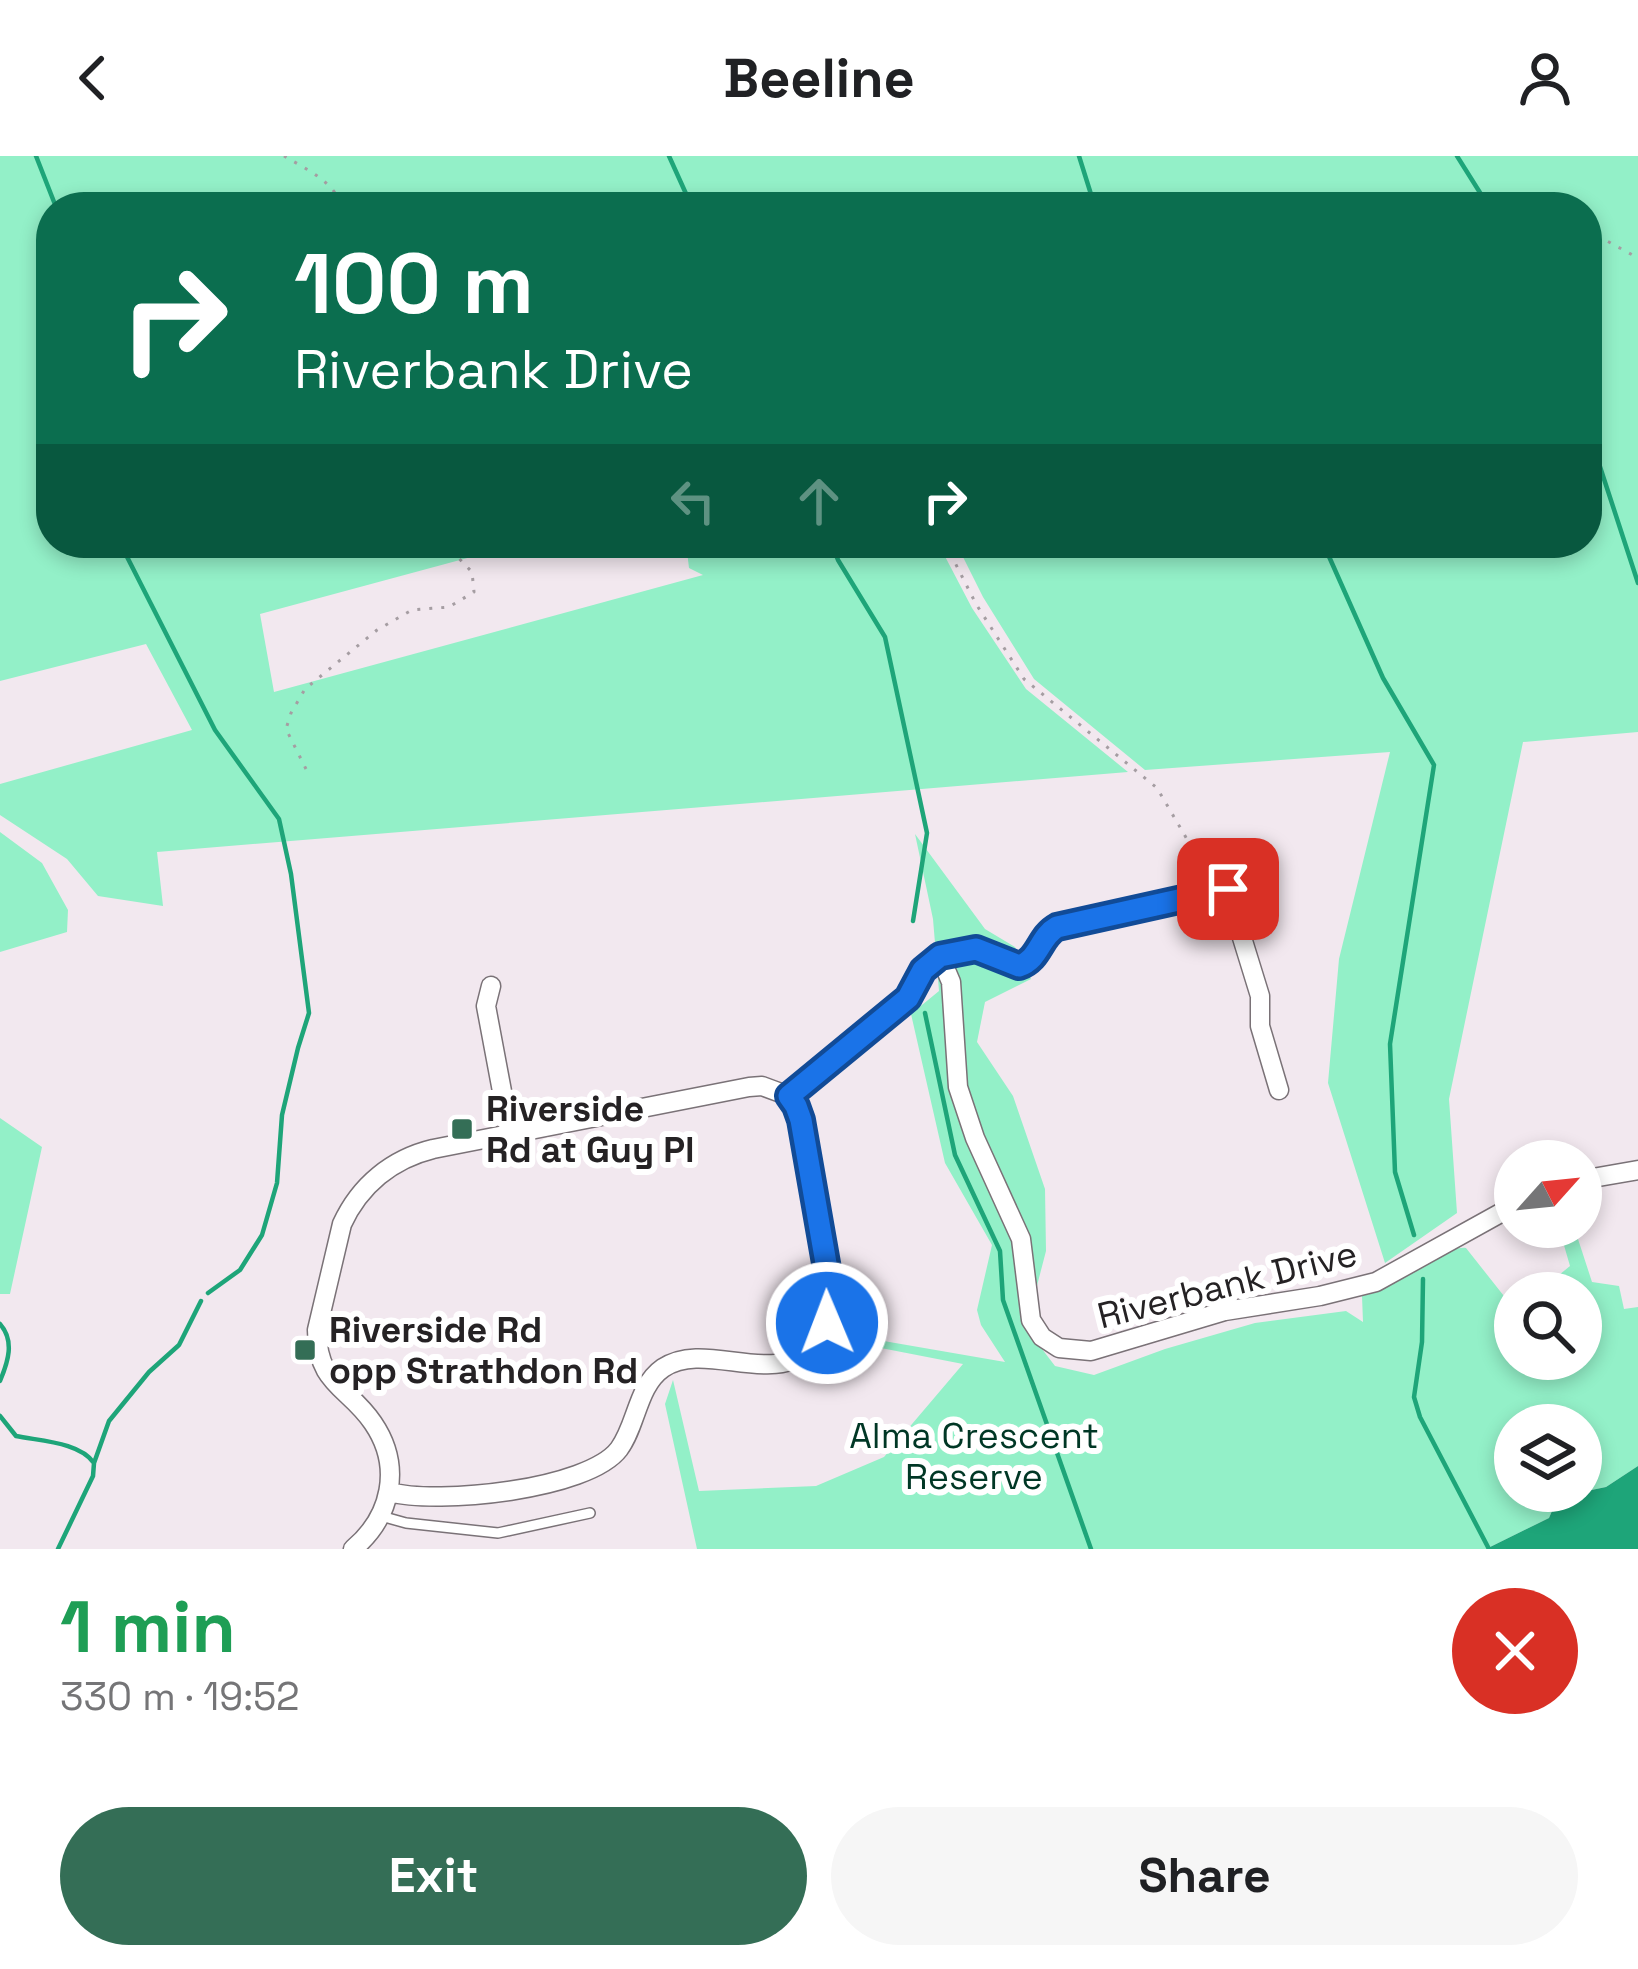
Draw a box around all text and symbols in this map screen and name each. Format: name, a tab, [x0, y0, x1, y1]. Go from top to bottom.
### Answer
text: Beeline	[723, 44, 915, 113]
icon: back	[60, 45, 126, 111]
icon: person	[1512, 45, 1578, 111]
text: 100 m	[294, 230, 534, 338]
icon: right	[96, 240, 252, 396]
text: Riverbank Drive	[294, 335, 693, 404]
icon: left	[660, 468, 726, 534]
icon: ahead	[786, 468, 852, 534]
icon: right	[912, 468, 978, 534]
pin	[1177, 838, 1279, 940]
icon: arrive	[1195, 856, 1261, 922]
place label: Riverside Rd at Guy Pl	[486, 1086, 695, 1173]
marker: Riverside Rd at Guy Pl	[449, 1116, 475, 1142]
north arrow	[1494, 1140, 1602, 1248]
map controls	[1494, 1140, 1602, 1512]
street label: Riverbank Drive	[1093, 1230, 1362, 1339]
position arrow	[764, 1260, 890, 1386]
button: search	[1494, 1272, 1602, 1380]
place label: Riverside Rd opp Strathdon Rd	[329, 1307, 638, 1394]
marker: Riverside Rd opp Strathdon Rd	[292, 1337, 318, 1363]
button: layers	[1494, 1404, 1602, 1512]
park label: Alma Crescent Reserve	[849, 1413, 1099, 1500]
text: 1 min	[60, 1581, 236, 1673]
button: close	[1452, 1588, 1578, 1714]
text: 330 m · 19:52	[60, 1672, 300, 1721]
button: Exit	[60, 1807, 807, 1945]
button: Share	[831, 1807, 1578, 1945]

